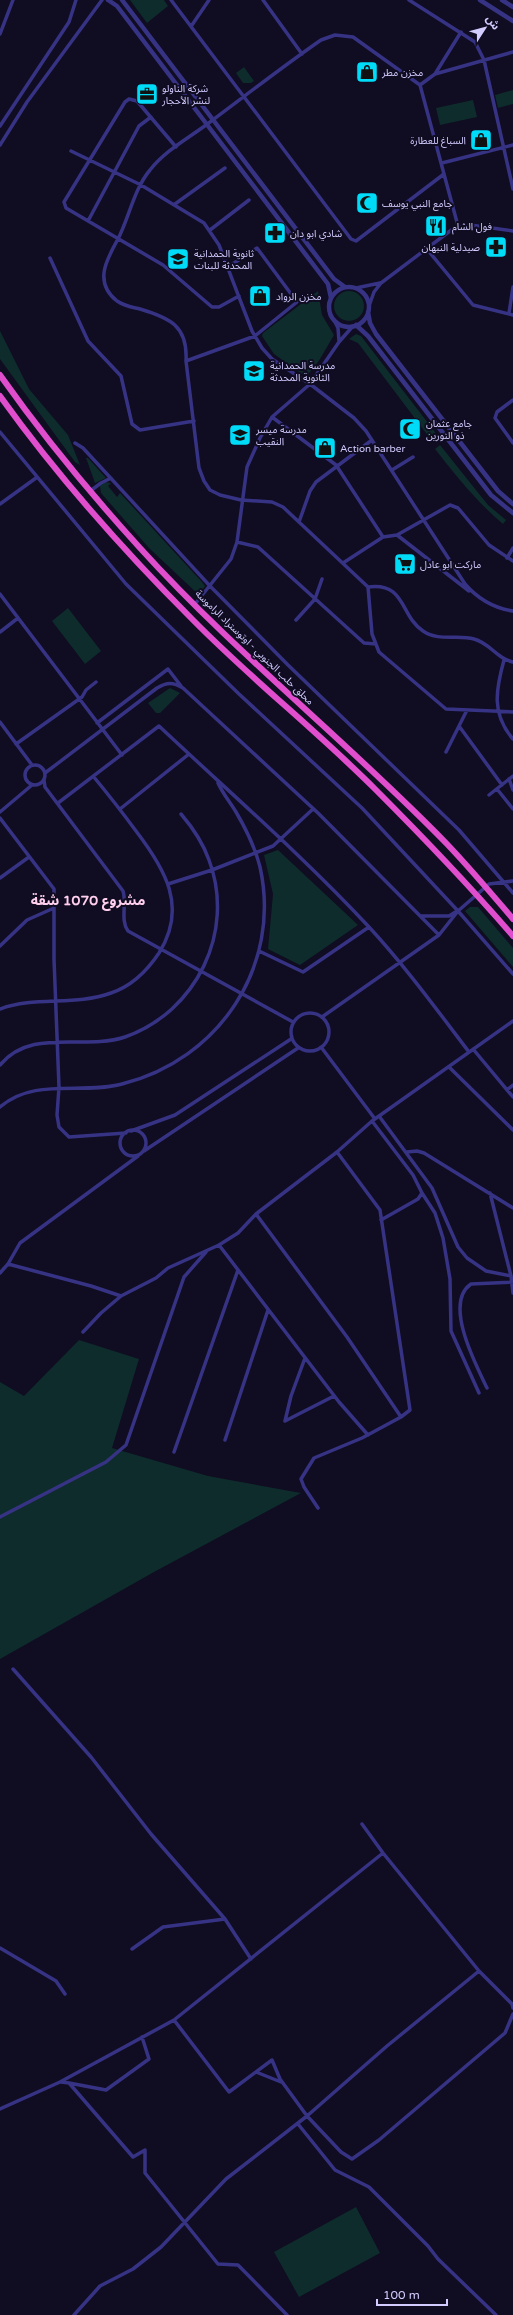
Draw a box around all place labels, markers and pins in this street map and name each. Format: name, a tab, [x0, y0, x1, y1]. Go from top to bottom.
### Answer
shop icon: مخزن مطر	[354, 59, 380, 85]
place label: مخزن مطر	[381, 67, 423, 79]
office icon: شركة الناولو لنشر الأحجار	[134, 81, 160, 107]
place label: شركة الناولو لنشر الأحجار	[161, 83, 211, 107]
shop icon: السباغ للعطارة	[468, 127, 494, 153]
place label: السباغ للعطارة	[410, 135, 466, 148]
mosque icon: جامع النبي يوسف	[354, 190, 380, 216]
place label: جامع النبي يوسف	[382, 198, 452, 211]
restaurant icon: فول الشام	[423, 213, 449, 239]
pharmacy icon: شادي ابو دان	[262, 220, 288, 246]
place label: فول الشام	[452, 221, 492, 235]
place label: شادي ابو دان	[290, 228, 342, 241]
pharmacy icon: صيدلية النبهان	[483, 234, 509, 260]
place label: صيدلية النبهان	[421, 242, 480, 254]
school or university icon: ثانوية الحمدانية المحدثة للبنات	[165, 246, 191, 272]
place label: ثانوية الحمدانية المحدثة للبنات	[194, 248, 254, 272]
shop icon: مخزن الرواد	[247, 283, 273, 309]
place label: مخزن الرواد	[276, 291, 322, 303]
school or university icon: مدرسة الحمدانية الثانوية المحدثة	[241, 358, 267, 384]
place label: مدرسة الحمدانية الثانوية المحدثة	[270, 360, 335, 384]
mosque icon: جامع عثمان ذو النورين	[397, 416, 423, 442]
place label: جامع عثمان ذو النورين	[426, 418, 472, 442]
school or university icon: مدرسة ميسر النقيب	[227, 422, 253, 448]
place label: مدرسة ميسر النقيب	[255, 424, 307, 448]
shop icon: Action barber	[312, 435, 338, 461]
place label: Action barber	[340, 443, 405, 455]
supermarket icon: ماركت ابو عادل	[392, 551, 418, 577]
place label: ماركت ابو عادل	[420, 559, 481, 571]

